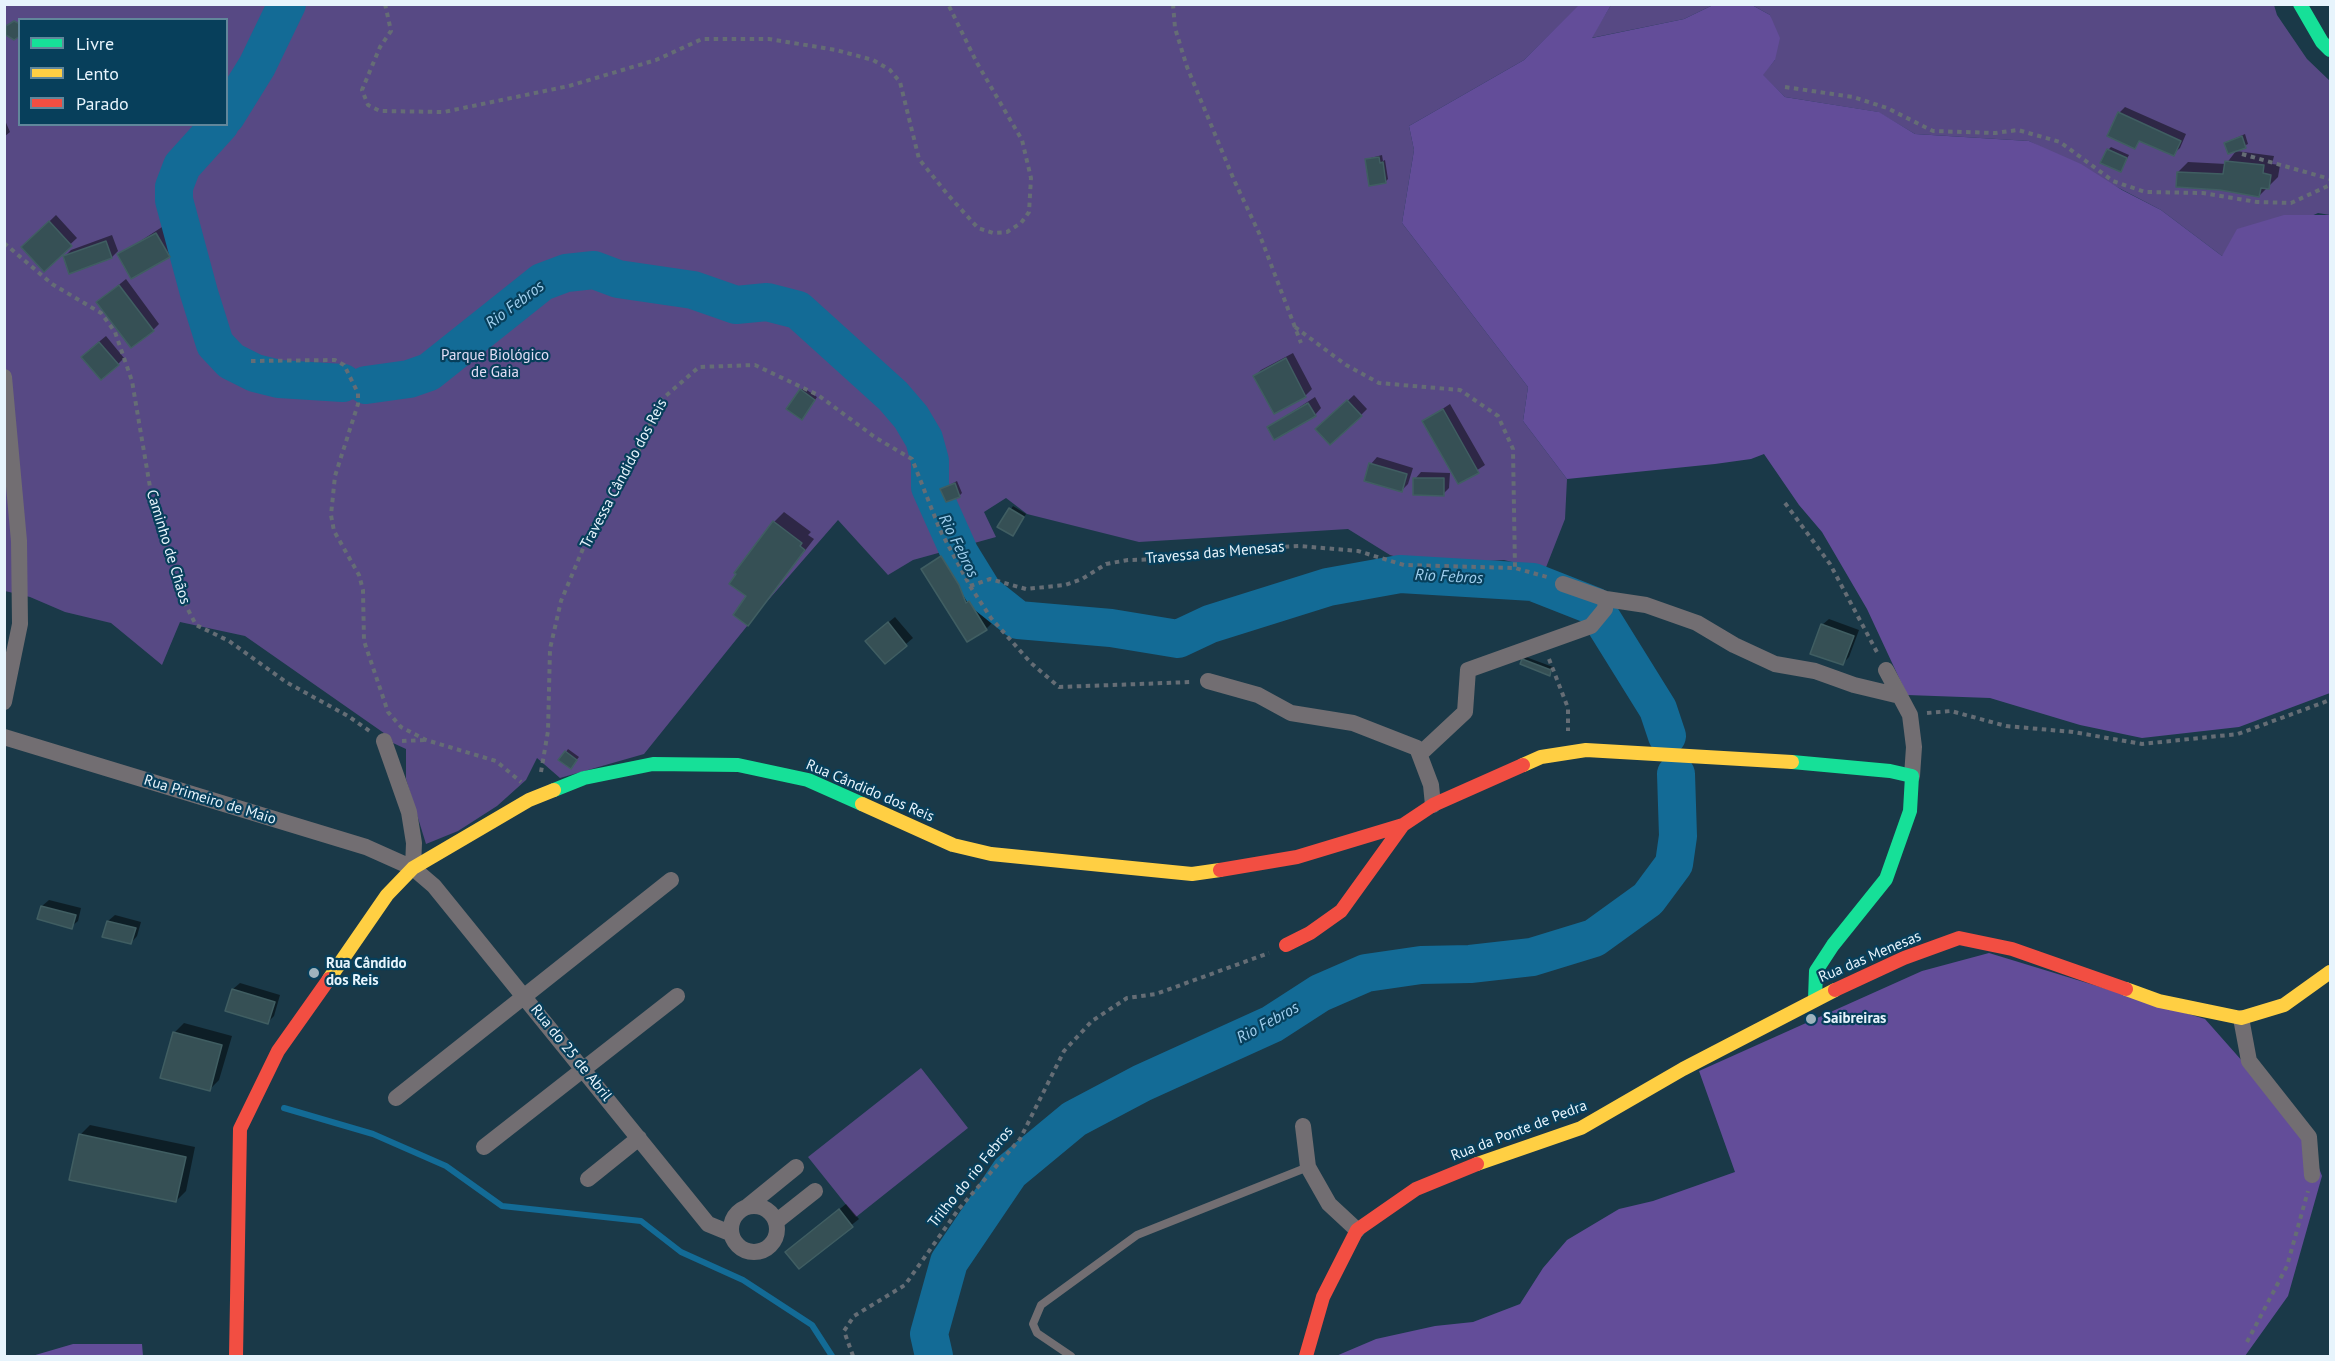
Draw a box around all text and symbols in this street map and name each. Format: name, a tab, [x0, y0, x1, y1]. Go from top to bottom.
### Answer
legend	[18, 18, 228, 126]
text: Livre	[76, 32, 114, 55]
text: Lento	[76, 62, 119, 85]
text: Parado	[76, 92, 129, 115]
water label: Rio Febros	[482, 277, 548, 333]
park label: Parque Biológico de Gaia	[441, 347, 549, 382]
street label: Travessa Cândido dos Reis	[577, 396, 671, 552]
street label: Caminho de Chãos	[142, 488, 194, 606]
water label: Rio Febros	[934, 511, 982, 581]
street label: Travessa das Menesas	[1145, 538, 1285, 568]
water label: Rio Febros	[1414, 566, 1484, 588]
street label: Rua Cândido dos Reis	[803, 756, 937, 826]
street label: Rua Primeiro de Maio	[142, 771, 278, 829]
street label: Rua das Menesas	[1816, 927, 1924, 987]
place label: Rua Cândido dos Reis	[326, 955, 407, 990]
marker: Rua Cândido dos Reis	[307, 966, 321, 980]
water label: Rio Febros	[1233, 998, 1303, 1048]
street label: Rua do 25 de Abril	[527, 1001, 615, 1105]
place label: Saibreiras	[1823, 1010, 1886, 1028]
marker: Saibreiras	[1804, 1012, 1818, 1026]
street label: Rua da Ponte de Pedra	[1448, 1097, 1590, 1165]
street label: Trilho do rio Febros	[925, 1123, 1017, 1231]

